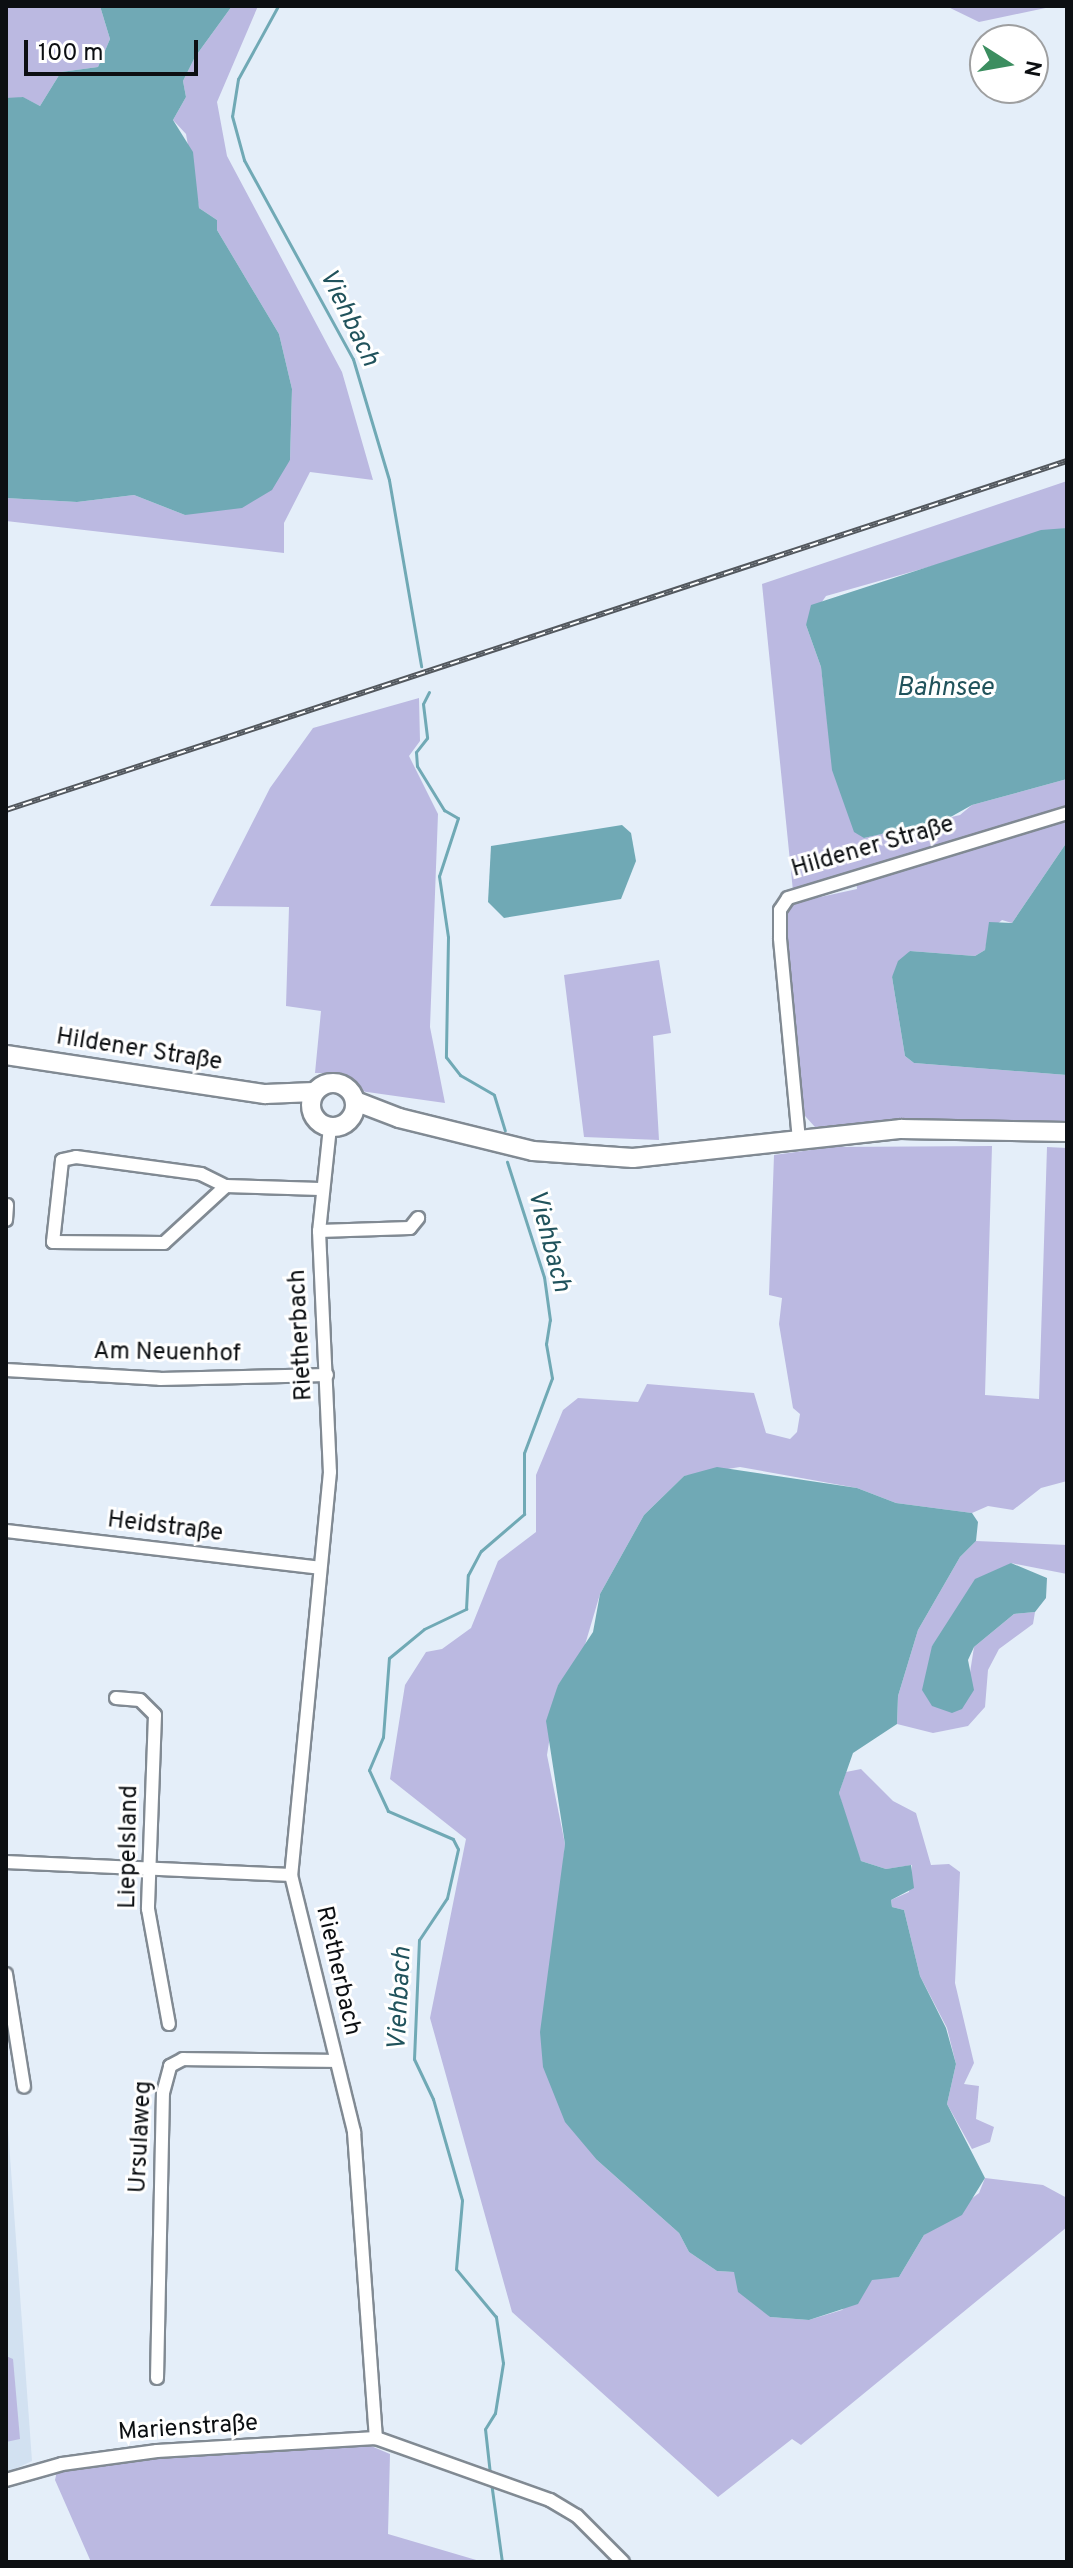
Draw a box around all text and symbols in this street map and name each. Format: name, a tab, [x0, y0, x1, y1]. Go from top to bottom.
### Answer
scale bar	[28, 24, 202, 74]
north arrow	[969, 24, 1049, 104]
text: 100 m	[38, 39, 104, 69]
text: N	[1016, 58, 1046, 79]
water label: Viehbach	[311, 264, 385, 372]
water label: Bahnsee	[897, 673, 993, 705]
street label: Hildener Straße	[788, 811, 958, 885]
street label: Hildener Straße	[54, 1024, 224, 1078]
water label: Viehbach	[519, 1186, 577, 1296]
street label: Rietherbach	[284, 1268, 320, 1402]
street label: Am Neuenhof	[93, 1338, 241, 1370]
street label: Heidstraße	[106, 1507, 224, 1549]
street label: Liepelsland	[115, 1785, 145, 1909]
street label: Rietherbach	[308, 1904, 366, 2038]
water label: Viehbach	[383, 1946, 419, 2052]
street label: Ursulaweg	[125, 2080, 159, 2194]
street label: Marienstraße	[117, 2410, 259, 2448]

